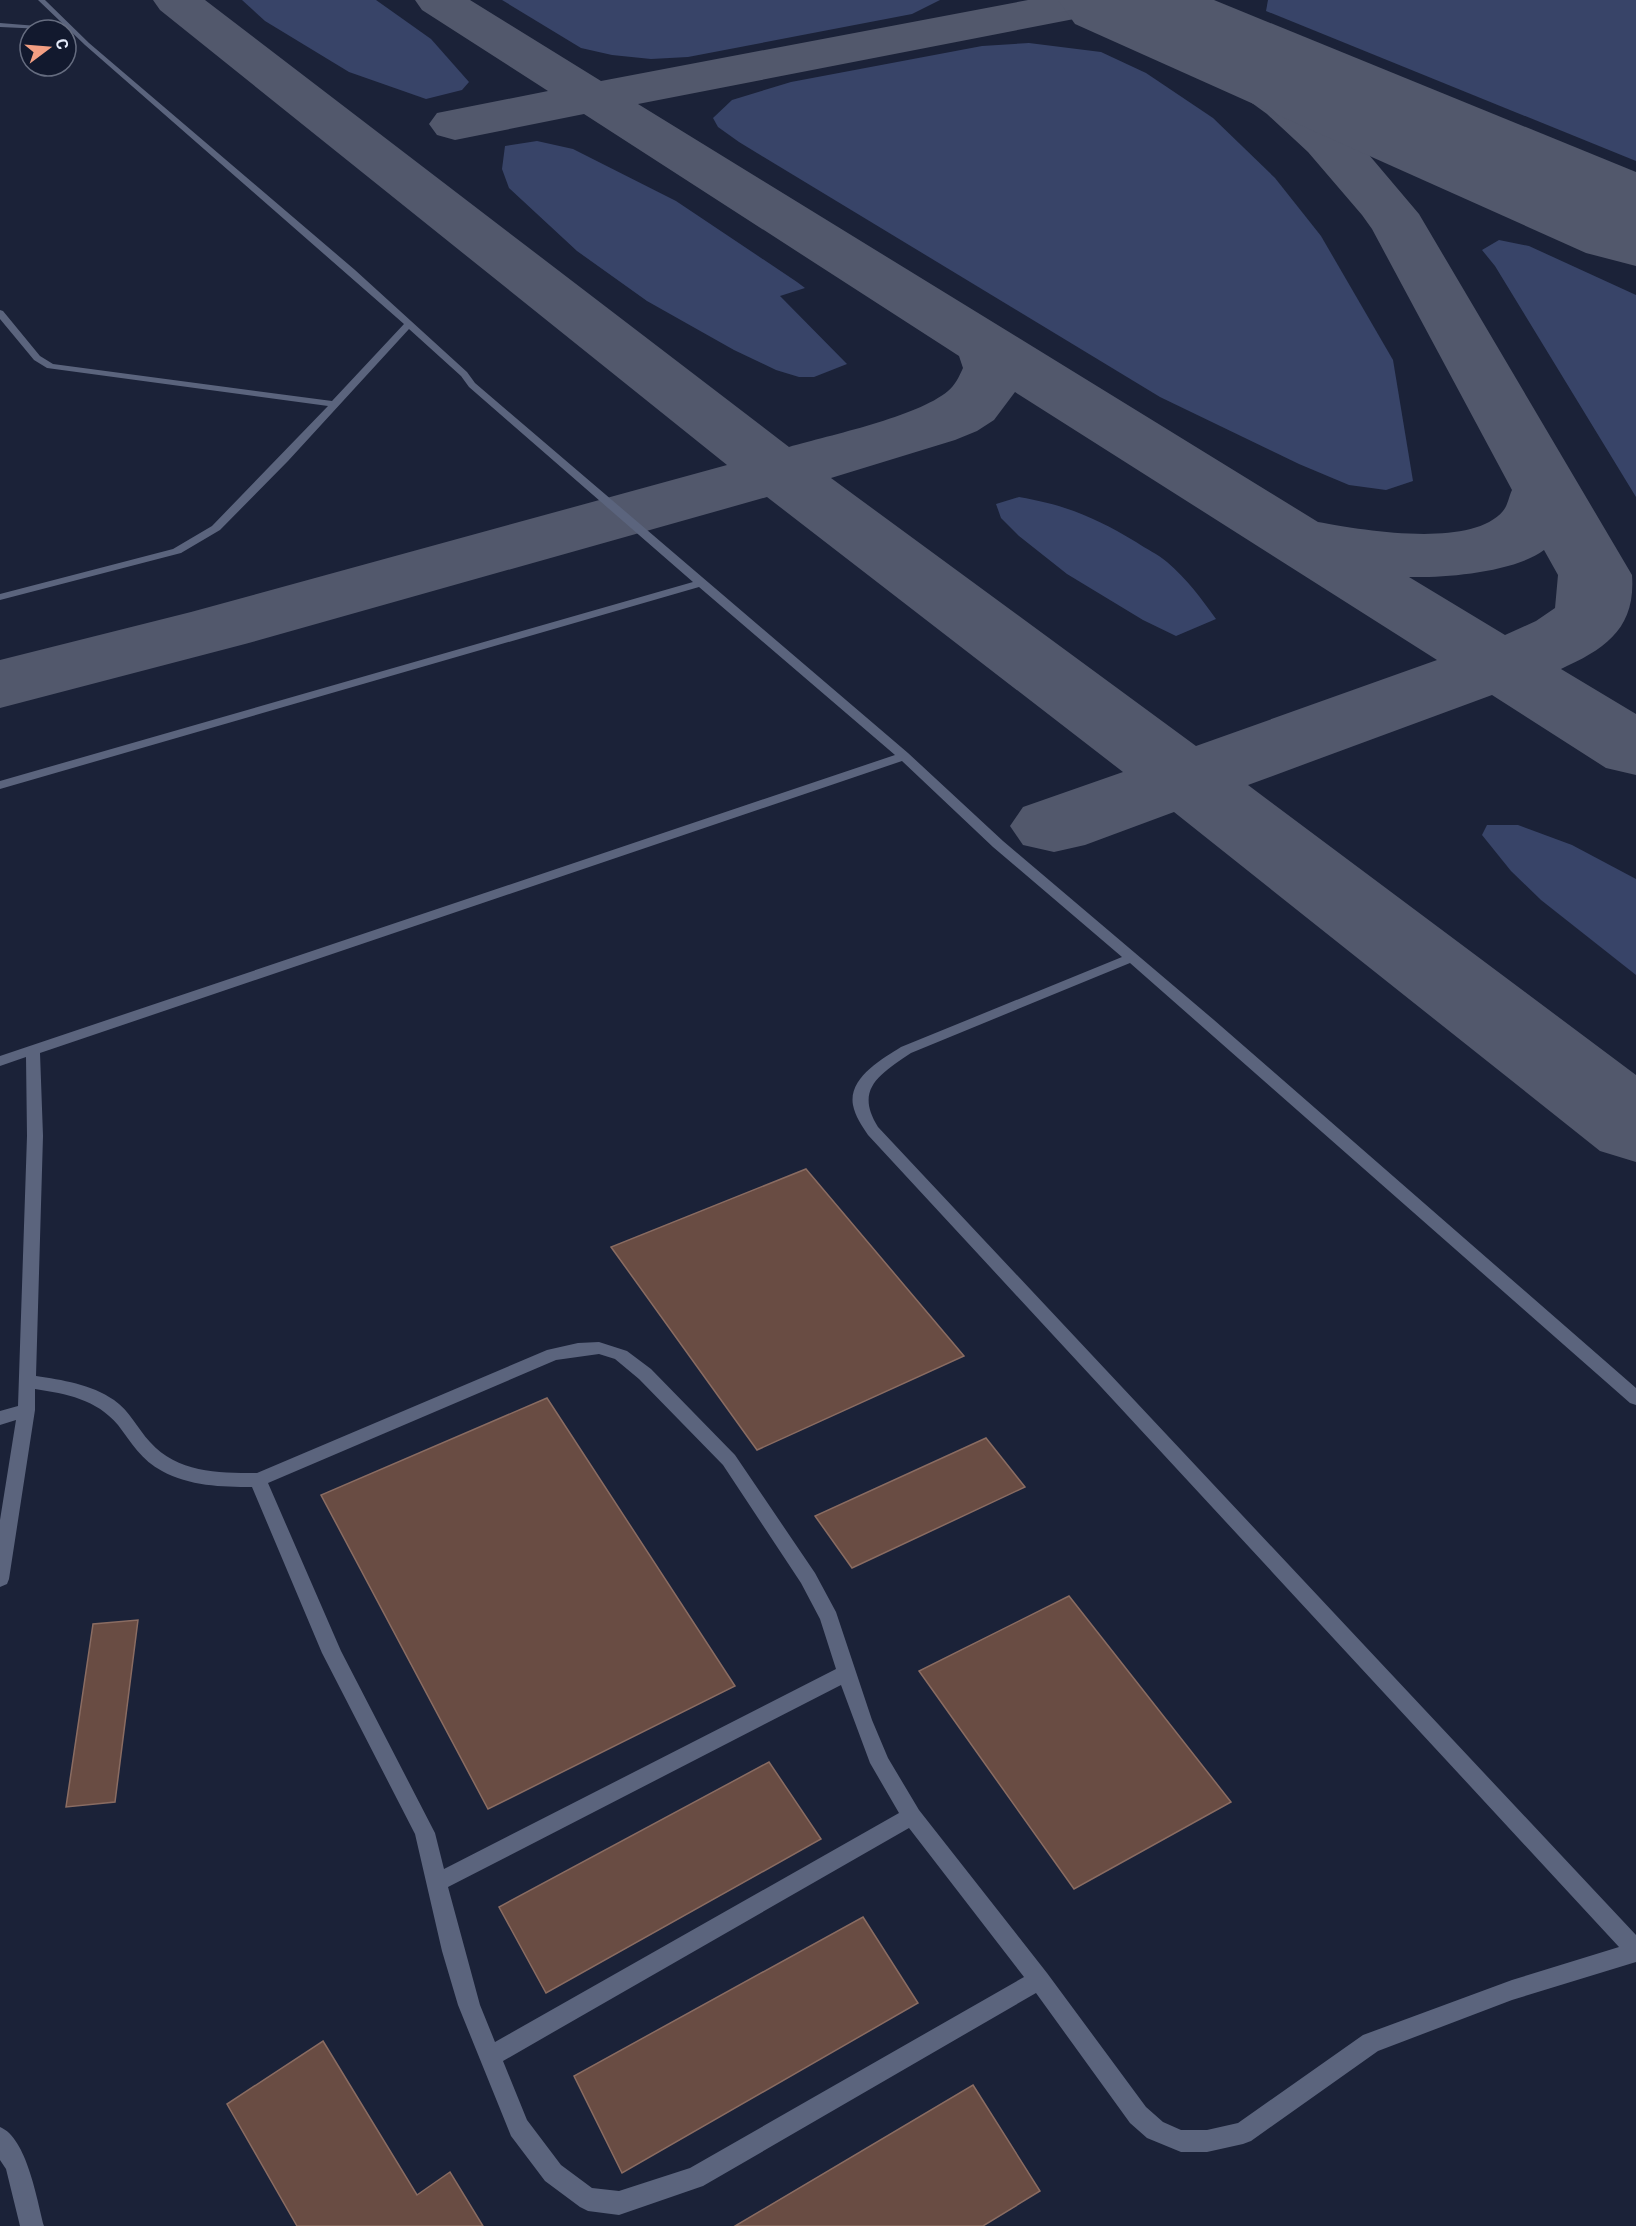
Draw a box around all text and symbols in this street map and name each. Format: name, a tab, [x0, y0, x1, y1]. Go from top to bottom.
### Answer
north arrow	[18, 18, 78, 78]
text: С	[51, 36, 73, 52]

